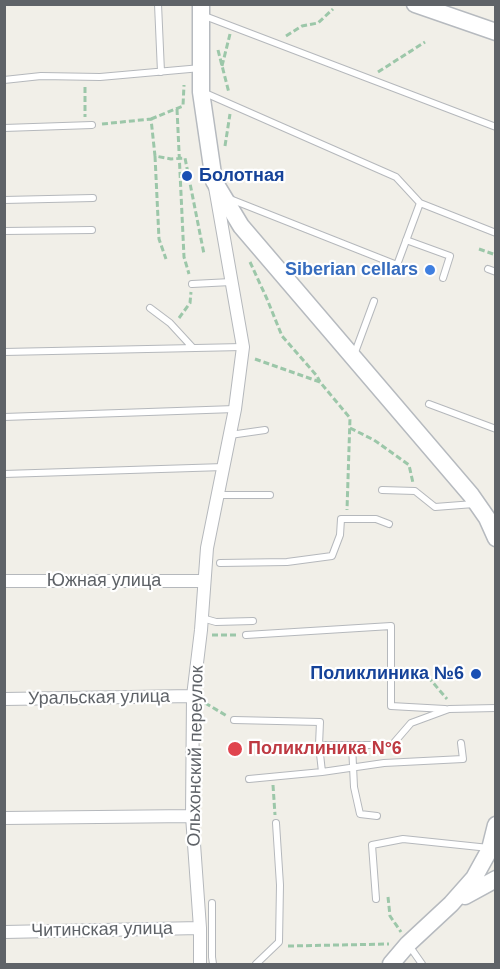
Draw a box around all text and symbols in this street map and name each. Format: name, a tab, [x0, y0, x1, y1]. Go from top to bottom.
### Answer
place label: Болотная	[199, 165, 284, 187]
marker: Болотная	[180, 169, 194, 183]
place label: Siberian cellars	[285, 259, 418, 281]
marker: Siberian cellars	[423, 263, 437, 277]
street label: Южная улица	[47, 570, 161, 592]
place label: Поликлиника №6	[310, 663, 464, 685]
street label: Ольхонский переулок	[184, 665, 208, 847]
marker: Поликлиника №6	[469, 667, 483, 681]
street label: Уральская улица	[28, 686, 170, 710]
place label: Поликлиника N°6	[248, 738, 402, 760]
marker: Поликлиника N°6	[226, 740, 244, 758]
street label: Читинская улица	[31, 918, 173, 942]

